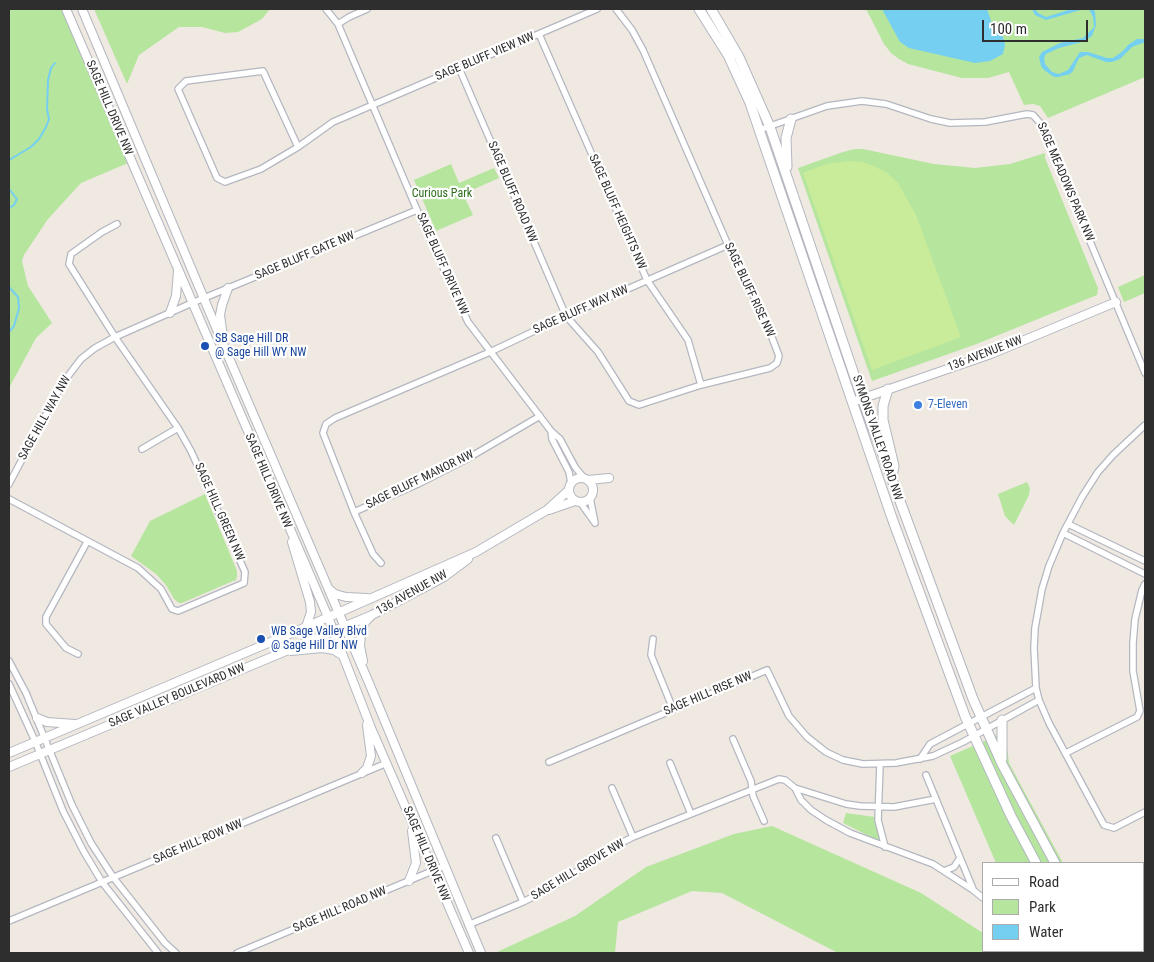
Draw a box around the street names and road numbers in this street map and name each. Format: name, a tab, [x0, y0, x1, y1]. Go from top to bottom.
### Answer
street label: SAGE BLUFF VIEW NW	[433, 30, 537, 84]
street label: SAGE HILL DRIVE NW	[82, 58, 136, 158]
street label: SAGE MEADOWS PARK NW	[1033, 120, 1097, 244]
street label: SAGE BLUFF ROAD NW	[484, 139, 540, 245]
street label: SAGE BLUFF HEIGHTS NW	[585, 152, 649, 272]
street label: SAGE BLUFF DRIVE NW	[413, 211, 471, 317]
street label: SAGE BLUFF GATE NW	[253, 229, 357, 283]
street label: SAGE BLUFF RISE NW	[721, 240, 777, 340]
street label: SAGE BLUFF WAY NW	[531, 283, 631, 337]
street label: 136 AVENUE NW	[945, 333, 1025, 375]
street label: SAGE HILL WAY NW	[16, 373, 74, 463]
street label: SYMONS VALLEY ROAD NW	[849, 374, 905, 502]
street label: SAGE HILL DRIVE NW	[241, 431, 295, 531]
street label: SAGE BLUFF MANOR NW	[364, 448, 476, 512]
street label: SAGE HILL GREEN NW	[191, 461, 247, 563]
street label: 136 AVENUE NW	[374, 568, 450, 618]
street label: SAGE VALLEY BOULEVARD NW	[107, 661, 247, 731]
street label: SAGE HILL RISE NW	[662, 669, 754, 719]
street label: SAGE HILL DRIVE NW	[399, 804, 453, 904]
street label: SAGE HILL ROW NW	[151, 817, 245, 867]
street label: SAGE HILL GROVE NW	[529, 837, 627, 903]
street label: SAGE HILL ROAD NW	[291, 884, 389, 936]

